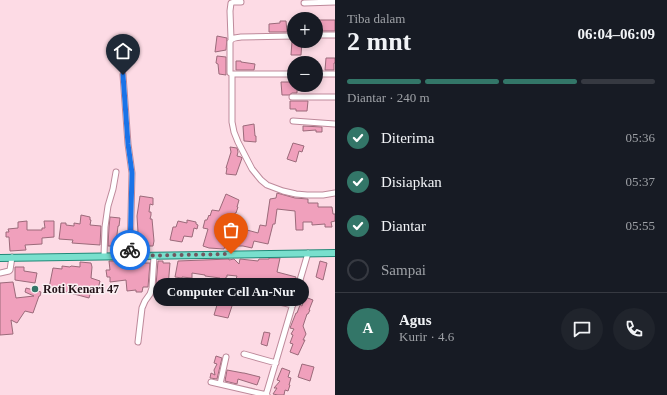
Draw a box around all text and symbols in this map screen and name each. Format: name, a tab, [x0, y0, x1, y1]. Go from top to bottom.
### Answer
text: Tiba dalam	[347, 11, 405, 26]
map controls	[287, 12, 323, 92]
button: +	[287, 12, 323, 48]
text: 06:04–06:09	[578, 26, 655, 42]
text: 2 mnt	[347, 27, 411, 56]
pin	[106, 34, 140, 75]
icon: home	[112, 40, 134, 62]
button: −	[287, 56, 323, 92]
text: Diantar · 240 m	[347, 90, 430, 105]
icon: check	[347, 127, 369, 149]
text: Diterima	[381, 130, 434, 146]
text: 05:36	[625, 130, 655, 145]
icon: check	[347, 171, 369, 193]
text: Disiapkan	[381, 174, 442, 190]
text: 05:37	[625, 174, 655, 189]
pin	[214, 213, 248, 254]
icon: check	[347, 215, 369, 237]
text: Diantar	[381, 218, 426, 234]
text: 05:55	[625, 218, 655, 233]
icon: bag	[220, 219, 242, 241]
courier	[110, 230, 150, 270]
icon: bike	[119, 239, 141, 261]
text: Sampai	[381, 262, 426, 278]
callout: Computer Cell An-Nur	[153, 278, 309, 306]
place label: Roti Kenari 47	[43, 282, 119, 296]
marker: Roti Kenari 47	[30, 284, 40, 294]
text: Computer Cell An-Nur	[167, 284, 295, 299]
button: chat	[561, 308, 603, 350]
button: phone	[613, 308, 655, 350]
text: Agus	[399, 312, 432, 328]
text: A	[363, 320, 373, 336]
text: Kurir · 4.6	[399, 329, 454, 344]

